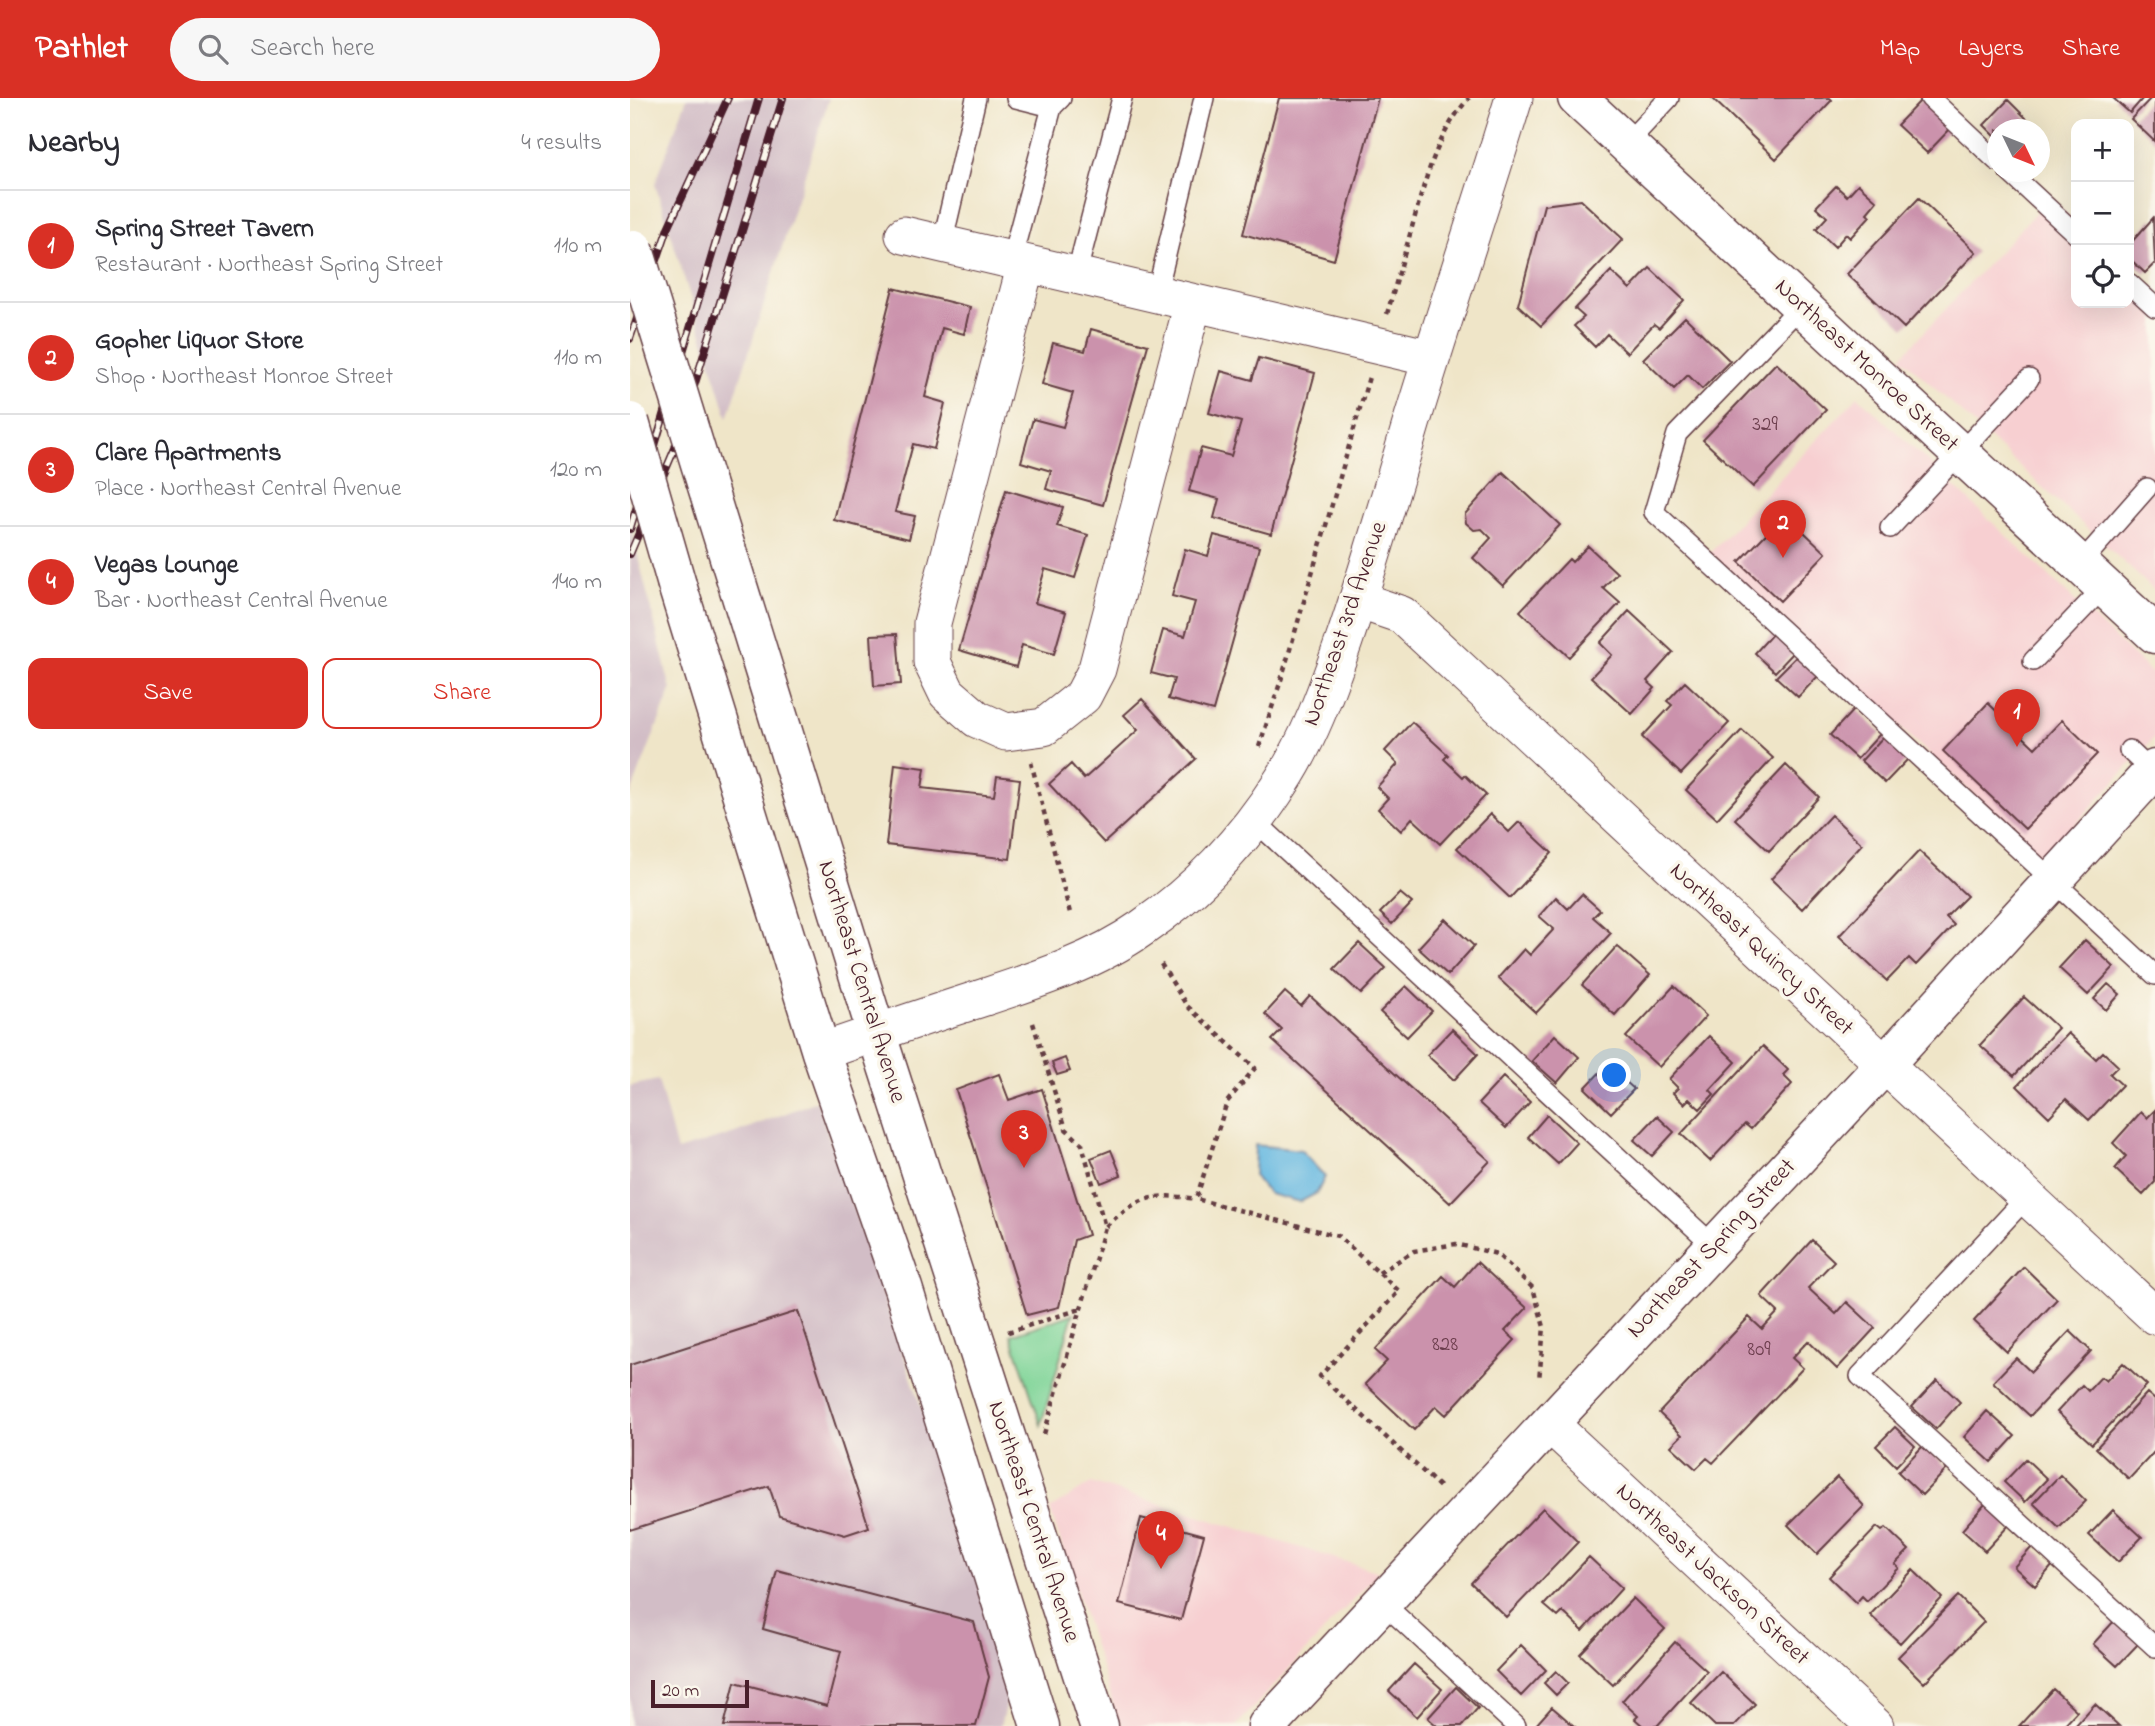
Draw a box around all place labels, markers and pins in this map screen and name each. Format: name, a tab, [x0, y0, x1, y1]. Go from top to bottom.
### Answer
pin: 2	[1760, 500, 1806, 558]
pin: 1	[1994, 689, 2040, 747]
pin: 3	[1001, 1110, 1047, 1168]
pin: 4	[1138, 1511, 1184, 1569]

